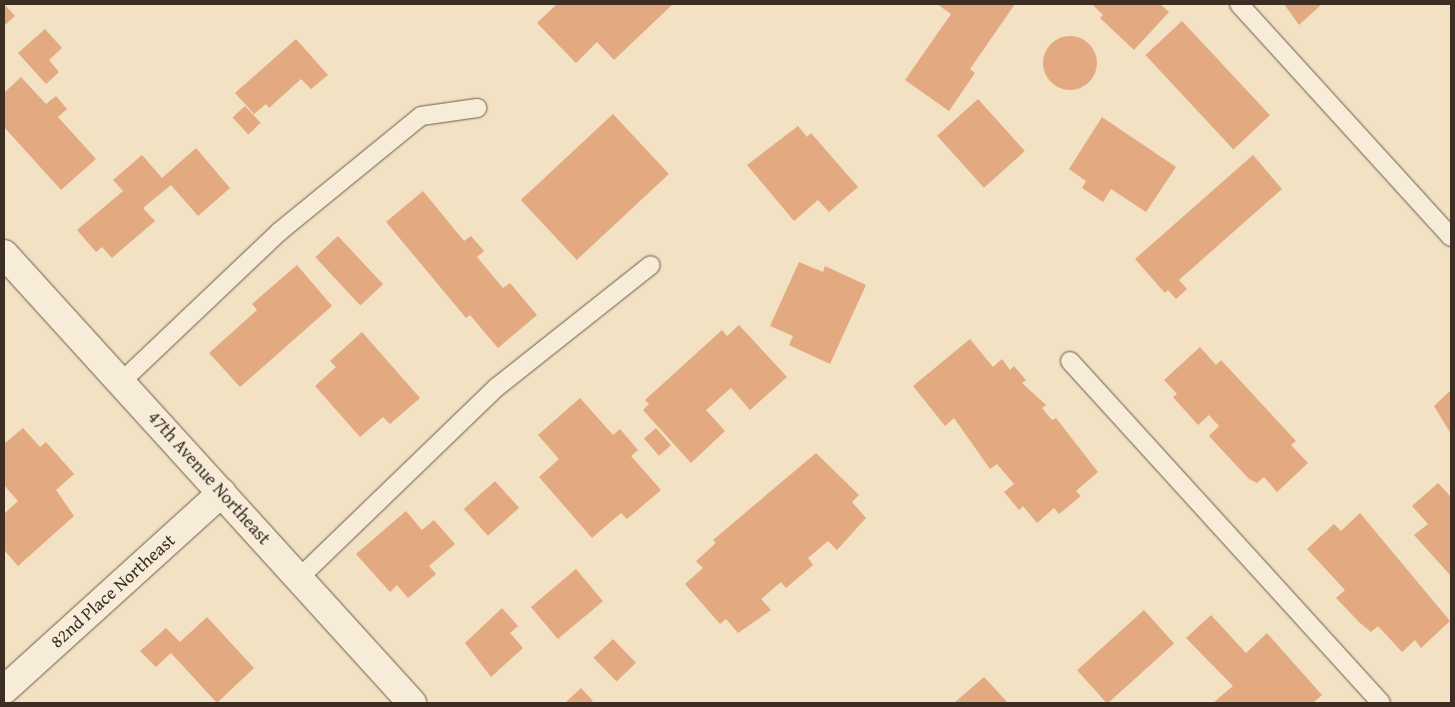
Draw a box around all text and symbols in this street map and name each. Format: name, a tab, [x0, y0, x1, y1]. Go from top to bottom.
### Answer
street label: 47th Avenue Northeast	[143, 407, 275, 549]
street label: 82nd Place Northeast	[46, 529, 180, 653]

